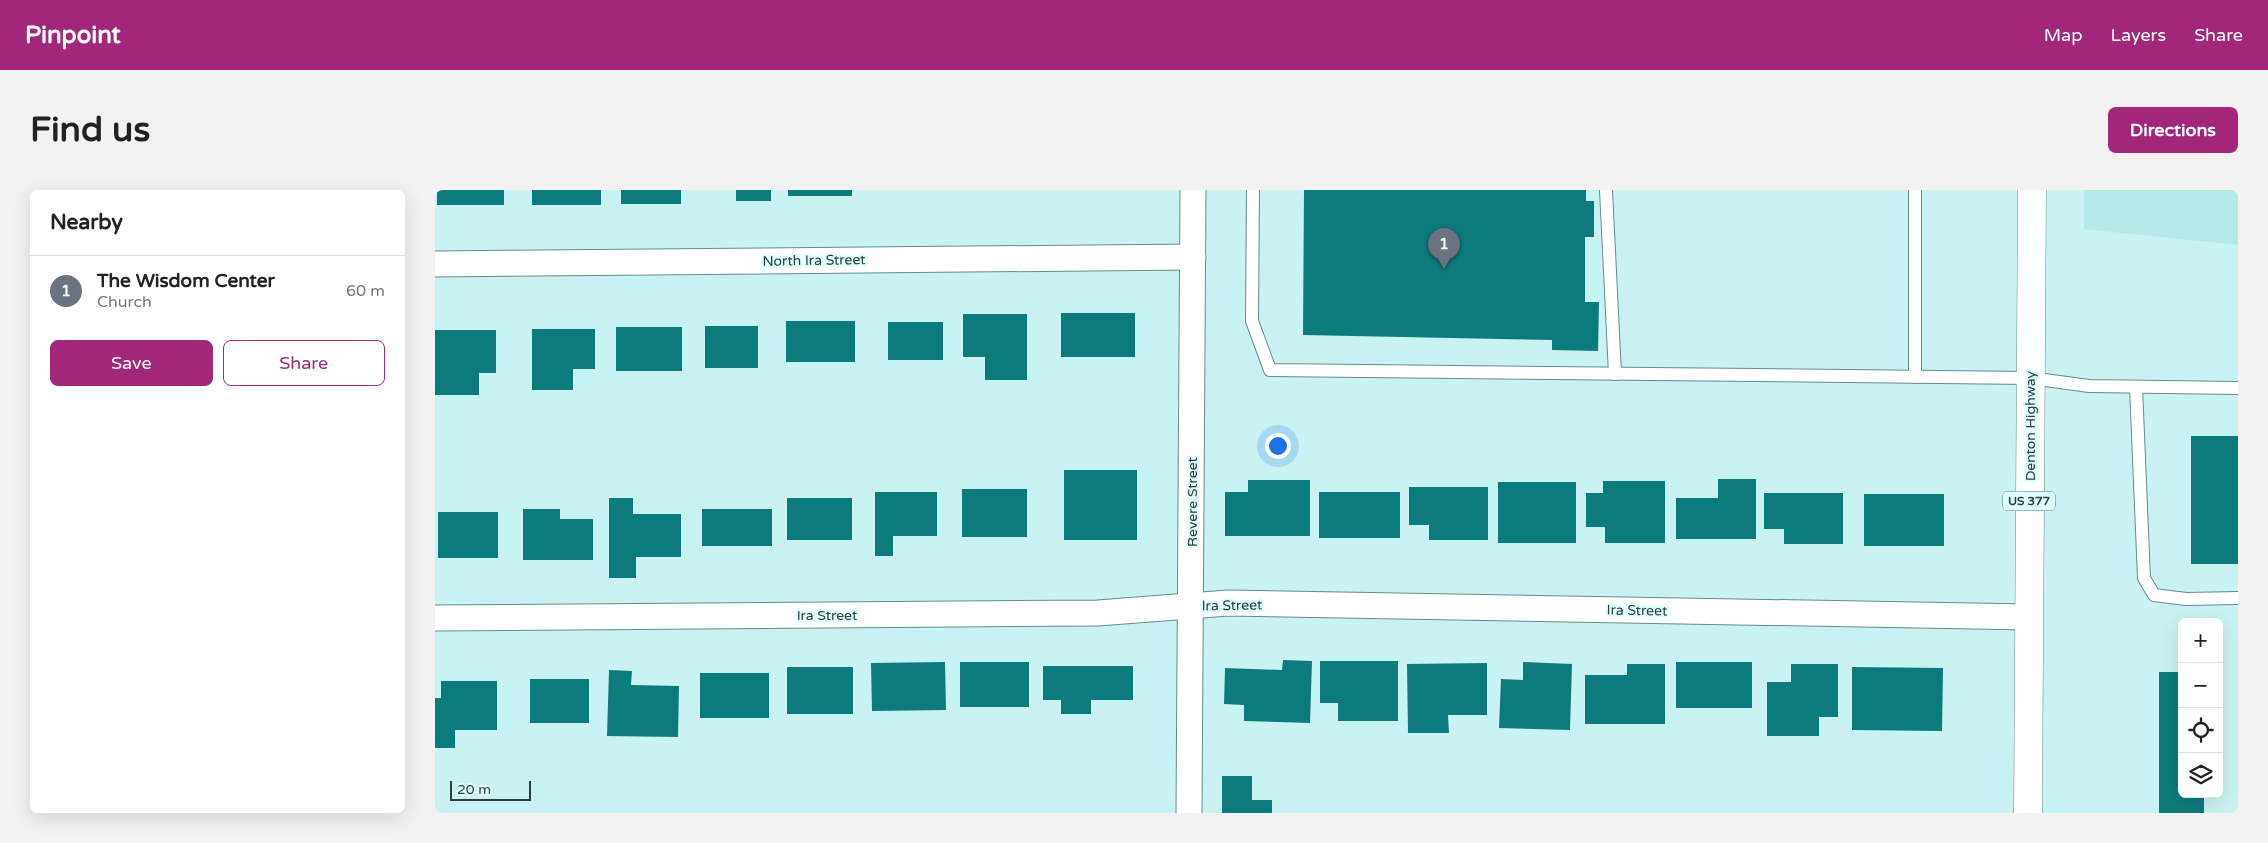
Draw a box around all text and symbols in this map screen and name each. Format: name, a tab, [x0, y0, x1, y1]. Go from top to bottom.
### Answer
text: Pinpoint	[25, 21, 121, 50]
text: Map	[2044, 24, 2083, 46]
text: Layers	[2111, 24, 2166, 46]
text: Share	[2194, 24, 2243, 46]
button: Directions	[2108, 107, 2238, 153]
text: Find us	[30, 109, 150, 151]
text: Nearby	[50, 210, 123, 235]
pin: 1	[1428, 228, 1460, 269]
street label: North Ira Street	[762, 251, 866, 270]
text: The Wisdom Center	[97, 270, 275, 292]
text: 1	[61, 281, 71, 301]
text: 60 m	[346, 281, 385, 301]
text: Church	[97, 292, 152, 312]
button: Save	[50, 340, 213, 386]
button: Share	[223, 340, 385, 386]
street label: Denton Highway	[2022, 371, 2039, 481]
your location	[1265, 433, 1291, 459]
street label: Revere Street	[1184, 456, 1201, 547]
road number: US 377	[2003, 492, 2055, 511]
street label: Ira Street	[1201, 596, 1263, 615]
street label: Ira Street	[1606, 601, 1668, 620]
street label: Ira Street	[797, 607, 858, 624]
map controls	[2178, 618, 2223, 798]
button: +	[2178, 618, 2223, 663]
button: −	[2178, 663, 2223, 708]
button: locate	[2178, 708, 2223, 753]
button: layers	[2178, 753, 2223, 798]
scale bar	[450, 778, 531, 801]
text: 20 m	[457, 781, 491, 798]

